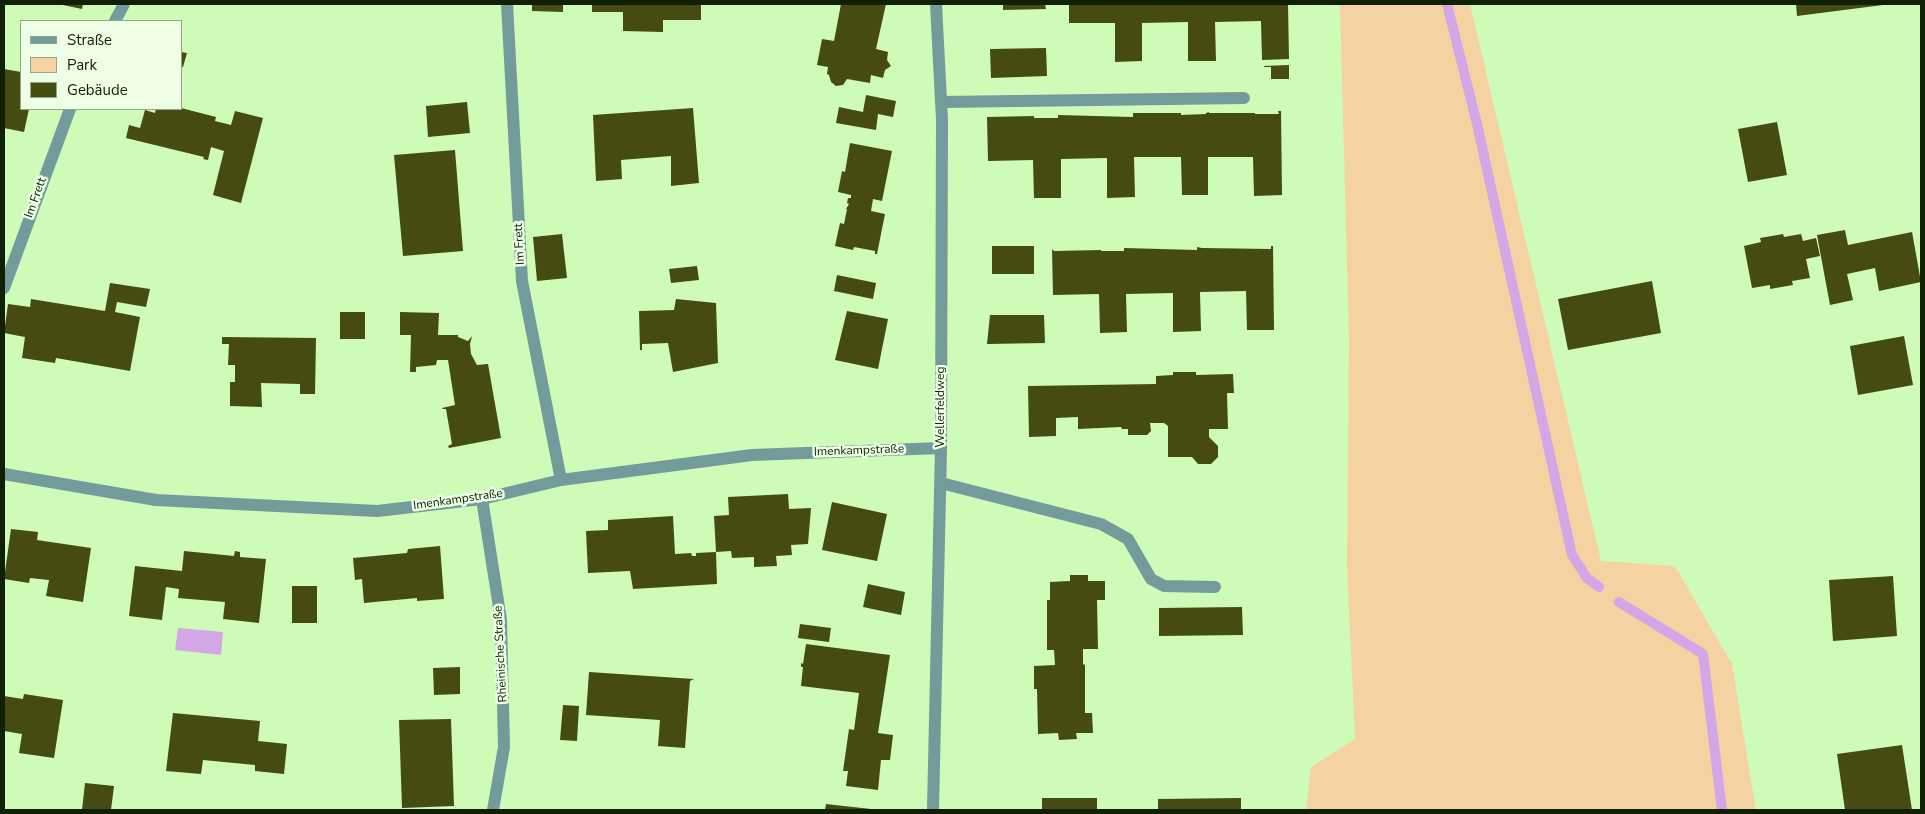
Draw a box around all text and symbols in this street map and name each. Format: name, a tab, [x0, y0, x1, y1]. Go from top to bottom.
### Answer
legend	[20, 20, 182, 110]
text: Straße	[67, 30, 112, 50]
text: Park	[67, 55, 97, 75]
text: Gebäude	[67, 80, 128, 100]
street label: Im Frett	[22, 176, 50, 220]
street label: Im Frett	[512, 223, 528, 265]
street label: Wellerfeldweg	[934, 366, 948, 448]
street label: Imenkampstraße	[814, 442, 904, 460]
street label: Imenkampstraße	[412, 487, 504, 513]
street label: Rheinische Straße	[491, 605, 511, 703]

